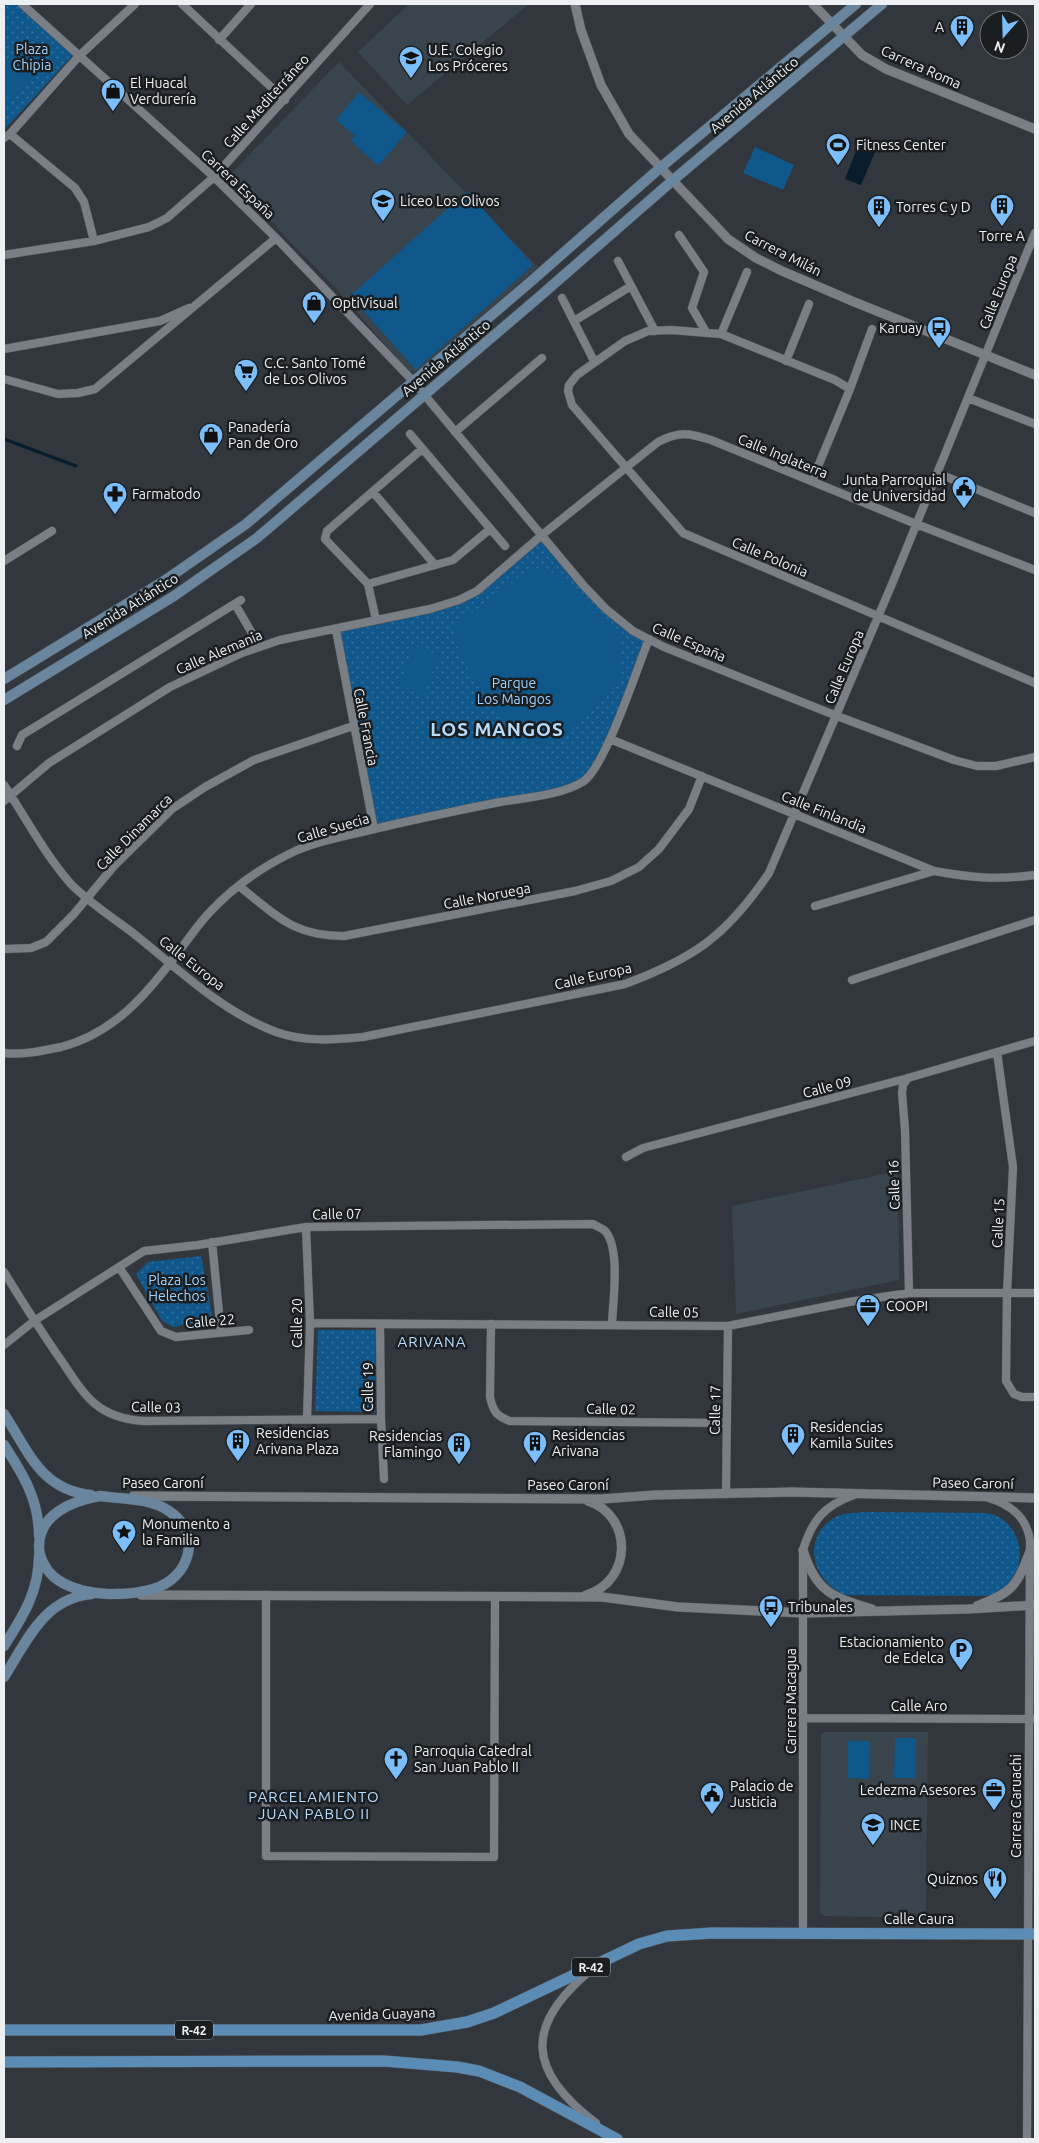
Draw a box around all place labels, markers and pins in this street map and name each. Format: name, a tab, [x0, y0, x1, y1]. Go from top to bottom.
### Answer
building icon: A	[949, 14, 975, 48]
place label: A	[935, 19, 944, 35]
place label: U.E. Colegio Los Próceres	[428, 42, 508, 74]
school or university icon: U.E. Colegio Los Próceres	[398, 45, 424, 79]
place label: El Huacal Verdurería	[130, 75, 197, 107]
shop icon: El Huacal Verdurería	[100, 78, 126, 112]
sports icon: Fitness Center	[825, 132, 851, 166]
place label: Fitness Center	[856, 137, 947, 153]
school or university icon: Liceo Los Olivos	[370, 188, 396, 222]
place label: Liceo Los Olivos	[400, 193, 500, 209]
building icon: Torre A	[989, 193, 1015, 227]
building icon: Torres C y D	[866, 194, 892, 228]
place label: Torres C y D	[896, 199, 971, 215]
place label: Torre A	[979, 228, 1025, 244]
shop icon: OptiVisual	[301, 290, 327, 324]
place label: OptiVisual	[332, 295, 398, 311]
bus stop icon: Karuay	[926, 315, 952, 349]
place label: Karuay	[879, 320, 922, 336]
place label: C.C. Santo Tomé de Los Olivos	[264, 355, 366, 387]
supermarket icon: C.C. Santo Tomé de Los Olivos	[233, 358, 259, 392]
place label: Panadería Pan de Oro	[228, 419, 298, 451]
shop icon: Panadería Pan de Oro	[198, 422, 224, 456]
place label: Junta Parroquial de Universidad	[843, 472, 946, 504]
public building icon: Junta Parroquial de Universidad	[951, 475, 977, 509]
pharmacy icon: Farmatodo	[102, 481, 128, 515]
place label: Farmatodo	[132, 486, 201, 502]
office icon: COOPI	[855, 1293, 881, 1327]
place label: COOPI	[886, 1298, 928, 1314]
place label: Residencias Kamila Suites	[810, 1419, 893, 1451]
building icon: Residencias Kamila Suites	[780, 1422, 806, 1456]
place label: Residencias Arivana Plaza	[256, 1425, 339, 1457]
place label: Residencias Arivana	[552, 1427, 625, 1459]
building icon: Residencias Arivana Plaza	[225, 1428, 251, 1462]
place label: Residencias Flamingo	[369, 1428, 442, 1460]
building icon: Residencias Arivana	[522, 1430, 548, 1464]
building icon: Residencias Flamingo	[446, 1431, 472, 1465]
place label: Monumento a la Familia	[142, 1516, 230, 1548]
place icon: Monumento a la Familia	[111, 1519, 137, 1553]
bus stop icon: Tribunales	[758, 1594, 784, 1628]
place label: Tribunales	[788, 1599, 853, 1615]
place label: Estacionamiento de Edelca	[839, 1634, 944, 1666]
parking icon: Estacionamiento de Edelca	[948, 1637, 974, 1671]
place label: Parroquia Catedral San Juan Pablo II	[414, 1743, 532, 1775]
church icon: Parroquia Catedral San Juan Pablo II	[383, 1746, 409, 1780]
office icon: Ledezma Asesores	[981, 1777, 1007, 1811]
place label: Palacio de Justicia	[730, 1778, 794, 1810]
public building icon: Palacio de Justicia	[699, 1781, 725, 1815]
place label: Ledezma Asesores	[860, 1782, 976, 1798]
school or university icon: INCE	[860, 1812, 886, 1846]
place label: INCE	[890, 1817, 920, 1833]
restaurant icon: Quiznos	[982, 1866, 1008, 1900]
place label: Quiznos	[927, 1871, 978, 1887]

